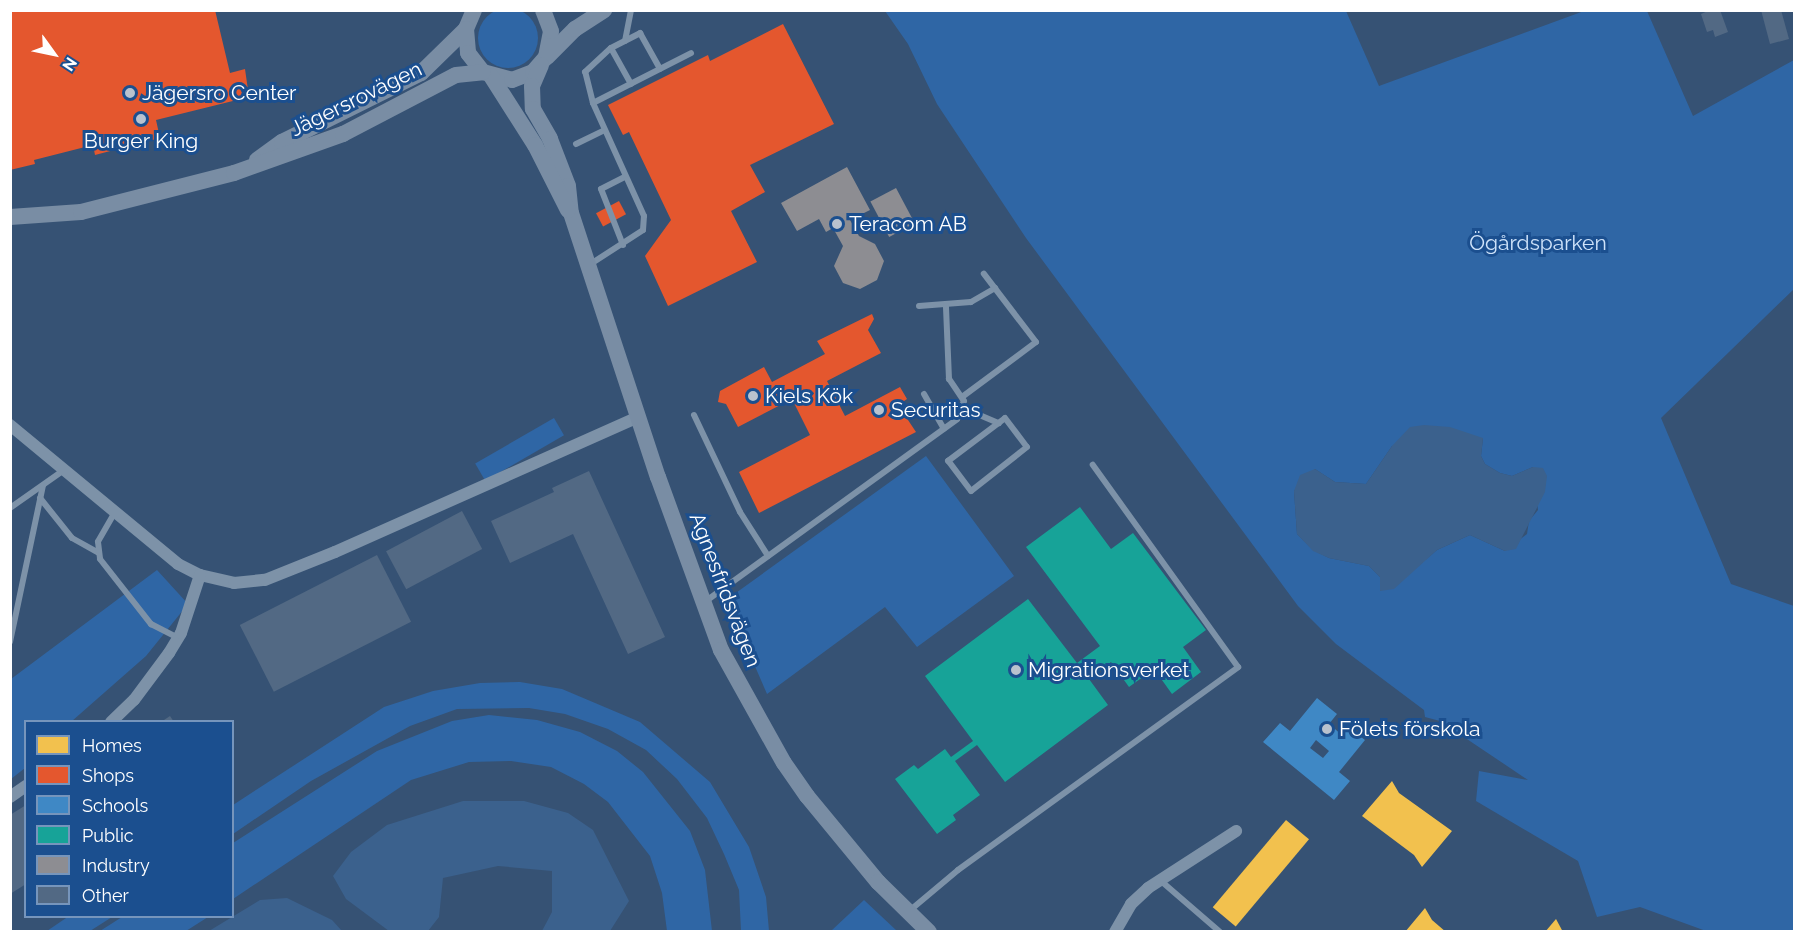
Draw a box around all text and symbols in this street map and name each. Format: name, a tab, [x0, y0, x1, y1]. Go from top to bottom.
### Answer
north arrow	[24, 24, 84, 84]
text: N	[58, 54, 81, 74]
street label: Jägersrovägen	[286, 56, 426, 142]
place label: Jägersro Center	[142, 80, 296, 106]
marker: Jägersro Center	[123, 86, 137, 100]
marker: Burger King	[134, 112, 148, 126]
place label: Burger King	[84, 128, 198, 154]
place label: Teracom AB	[849, 211, 967, 237]
marker: Teracom AB	[830, 217, 844, 231]
park label: Ögårdsparken	[1469, 230, 1607, 256]
place label: Kiels Kök	[765, 383, 853, 409]
marker: Kiels Kök	[746, 389, 760, 403]
place label: Securitas	[891, 397, 981, 423]
marker: Securitas	[872, 403, 886, 417]
street label: Agnesfridsvägen	[684, 509, 766, 671]
place label: Migrationsverket	[1028, 657, 1189, 683]
marker: Migrationsverket	[1009, 663, 1023, 677]
place label: Fölets förskola	[1339, 716, 1480, 742]
legend	[24, 720, 234, 918]
marker: Fölets förskola	[1320, 722, 1334, 736]
text: Homes	[82, 735, 142, 756]
text: Shops	[82, 765, 134, 786]
text: Schools	[82, 795, 148, 816]
text: Public	[82, 825, 134, 846]
text: Industry	[82, 855, 150, 876]
text: Other	[82, 885, 129, 906]

